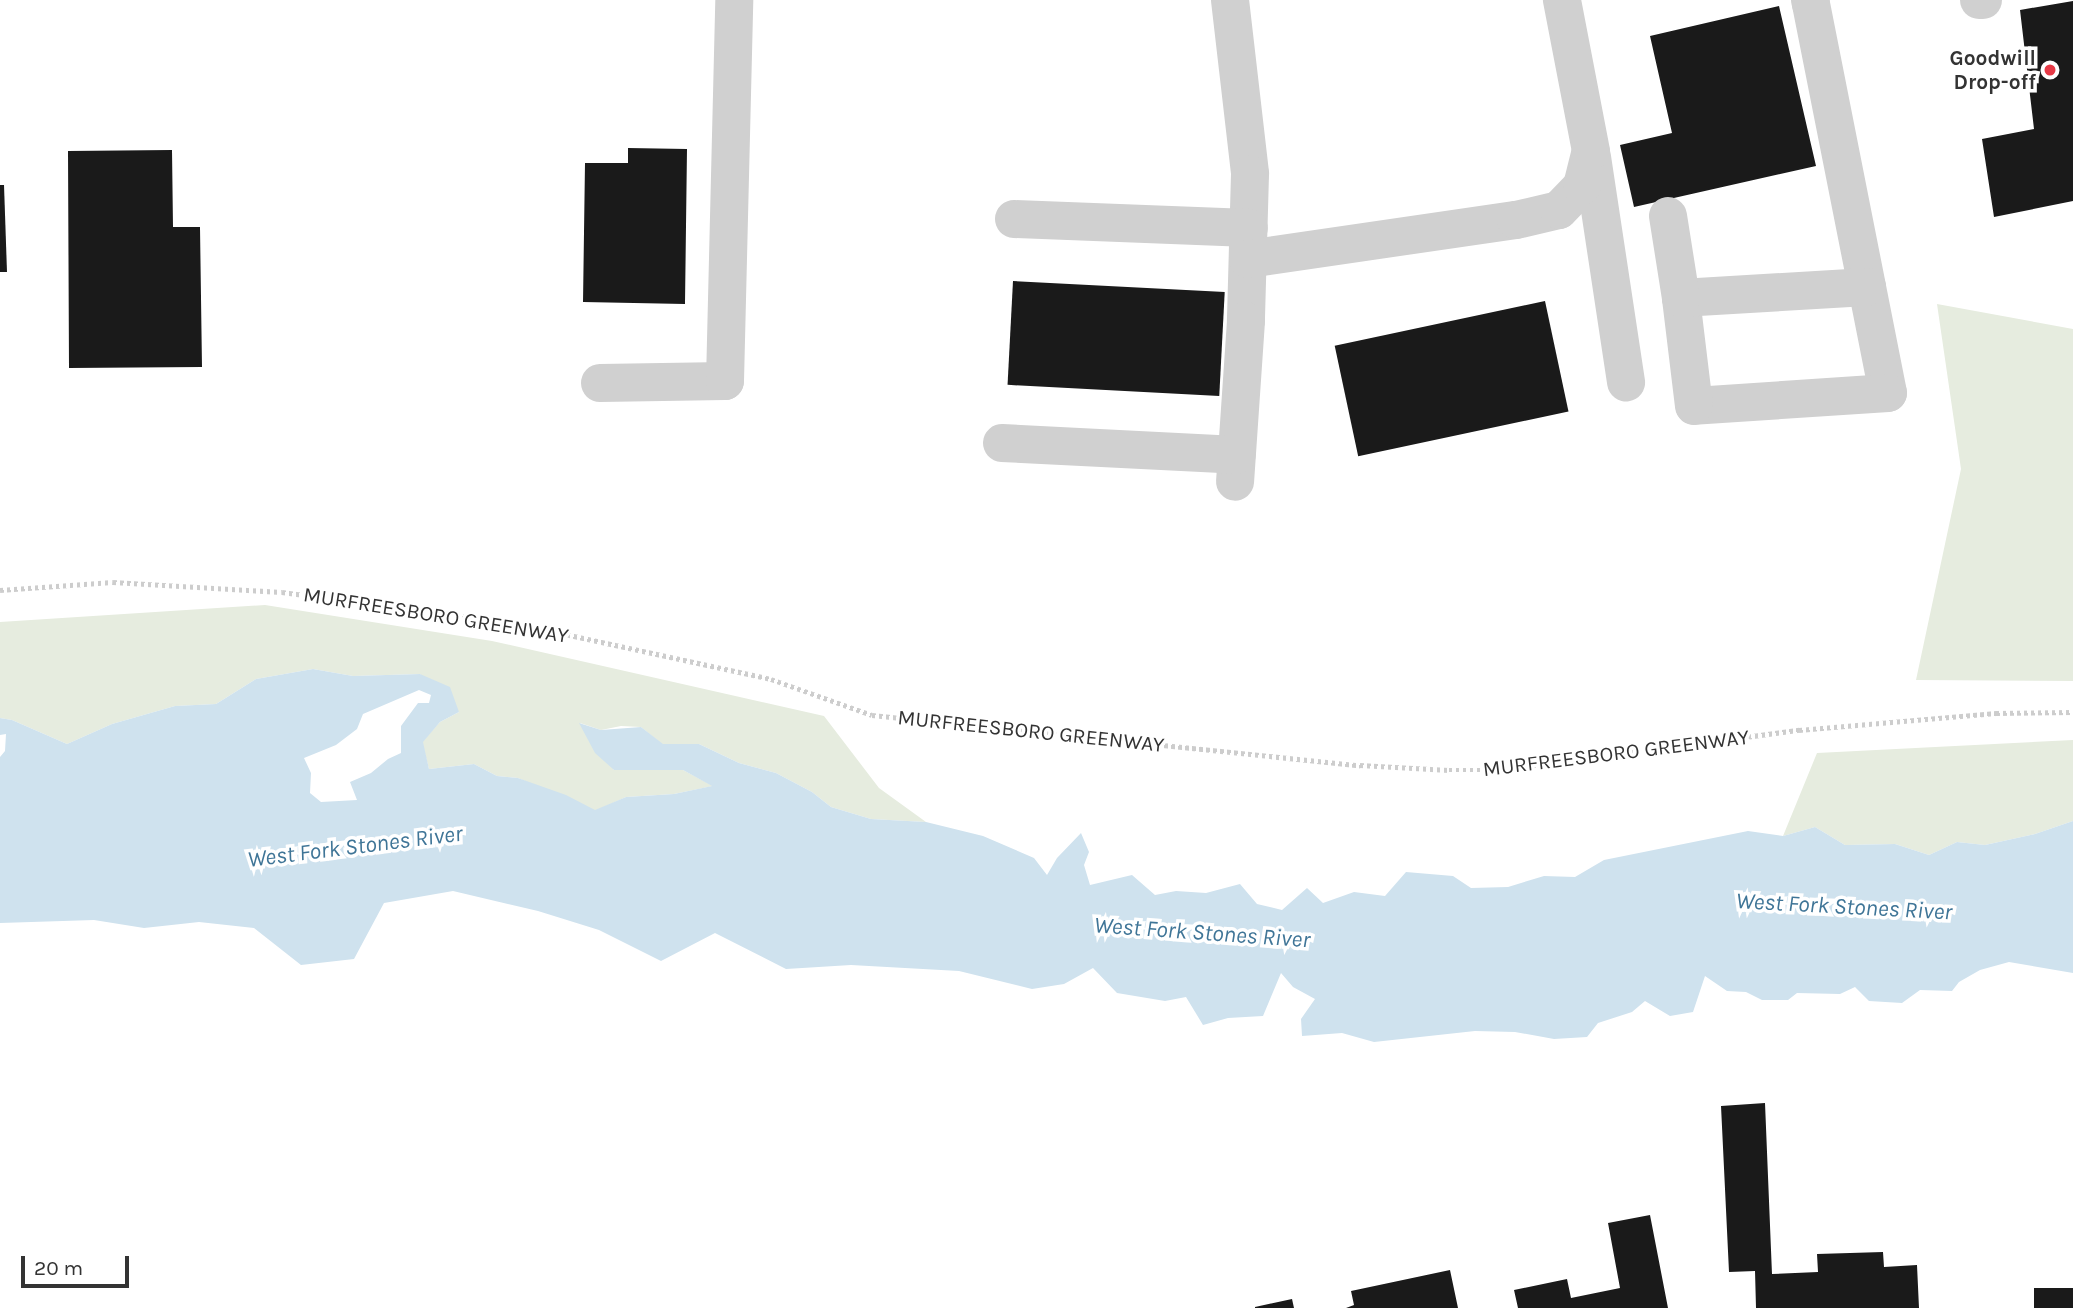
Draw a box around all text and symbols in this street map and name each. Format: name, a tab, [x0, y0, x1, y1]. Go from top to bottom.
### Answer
place label: Goodwill Drop-off	[1950, 45, 2036, 95]
marker: Goodwill Drop-off	[2042, 62, 2058, 78]
street label: MURFREESBORO GREENWAY	[302, 582, 570, 648]
street label: MURFREESBORO GREENWAY	[896, 704, 1166, 758]
street label: MURFREESBORO GREENWAY	[1481, 724, 1751, 782]
water label: West Fork Stones River	[246, 820, 464, 874]
water label: West Fork Stones River	[1735, 888, 1953, 926]
water label: West Fork Stones River	[1093, 912, 1311, 954]
scale bar	[24, 1242, 133, 1286]
text: 20 m	[34, 1256, 83, 1280]

